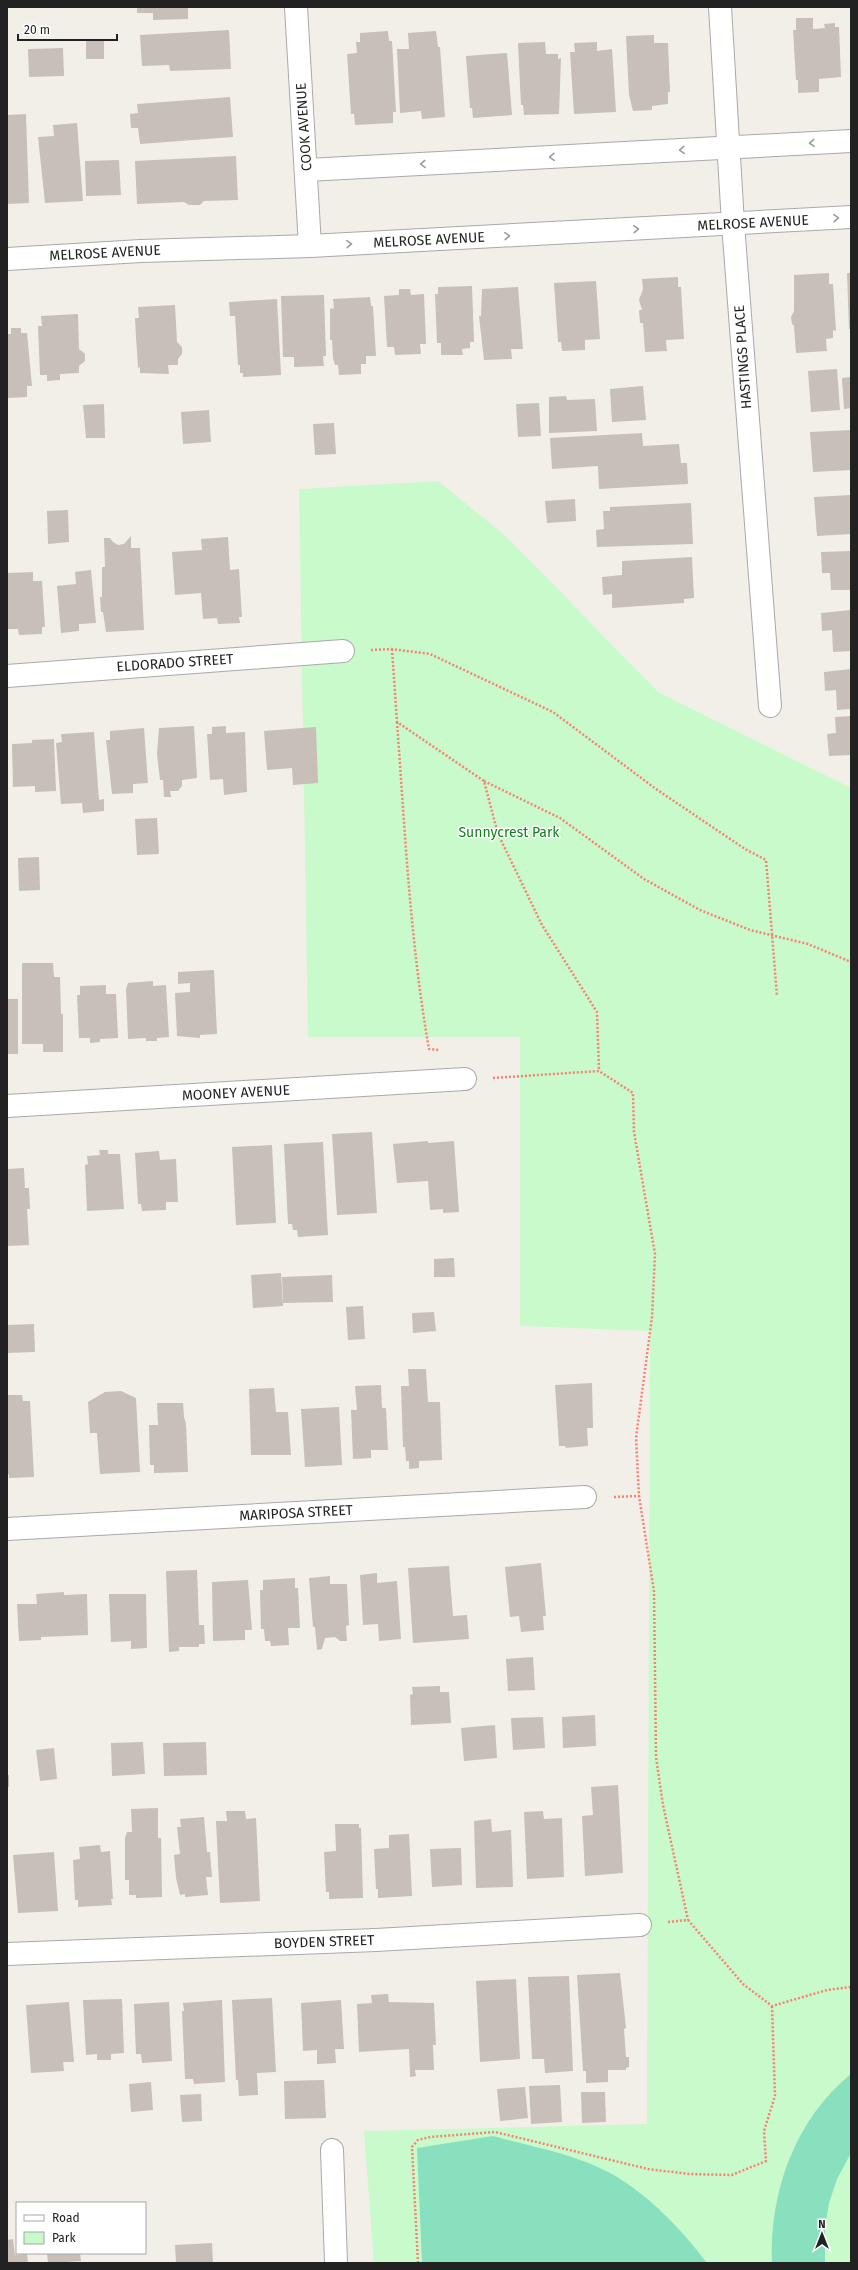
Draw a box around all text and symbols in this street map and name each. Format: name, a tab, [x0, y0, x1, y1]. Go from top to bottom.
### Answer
scale bar	[18, 16, 117, 42]
text: 20 m	[24, 23, 50, 37]
street label: COOK AVENUE	[292, 82, 316, 172]
one-way arrow	[809, 139, 815, 148]
one-way arrow	[679, 146, 685, 155]
one-way arrow	[549, 153, 555, 161]
one-way arrow	[420, 160, 426, 168]
street label: MELROSE AVENUE	[697, 212, 809, 234]
one-way arrow	[833, 213, 839, 222]
one-way arrow	[633, 225, 639, 234]
street label: MELROSE AVENUE	[373, 229, 485, 251]
one-way arrow	[504, 232, 510, 241]
one-way arrow	[346, 240, 352, 249]
street label: MELROSE AVENUE	[49, 242, 161, 264]
street label: HASTINGS PLACE	[731, 304, 755, 410]
street label: ELDORADO STREET	[116, 650, 235, 676]
park label: Sunnycrest Park	[458, 824, 560, 841]
street label: MOONEY AVENUE	[182, 1082, 290, 1104]
street label: MARIPOSA STREET	[239, 1501, 354, 1524]
street label: BOYDEN STREET	[273, 1932, 375, 1952]
legend	[16, 2202, 146, 2254]
text: Road	[52, 2211, 80, 2225]
north arrow	[802, 2214, 842, 2254]
text: N	[818, 2218, 826, 2231]
text: Park	[52, 2231, 76, 2245]

